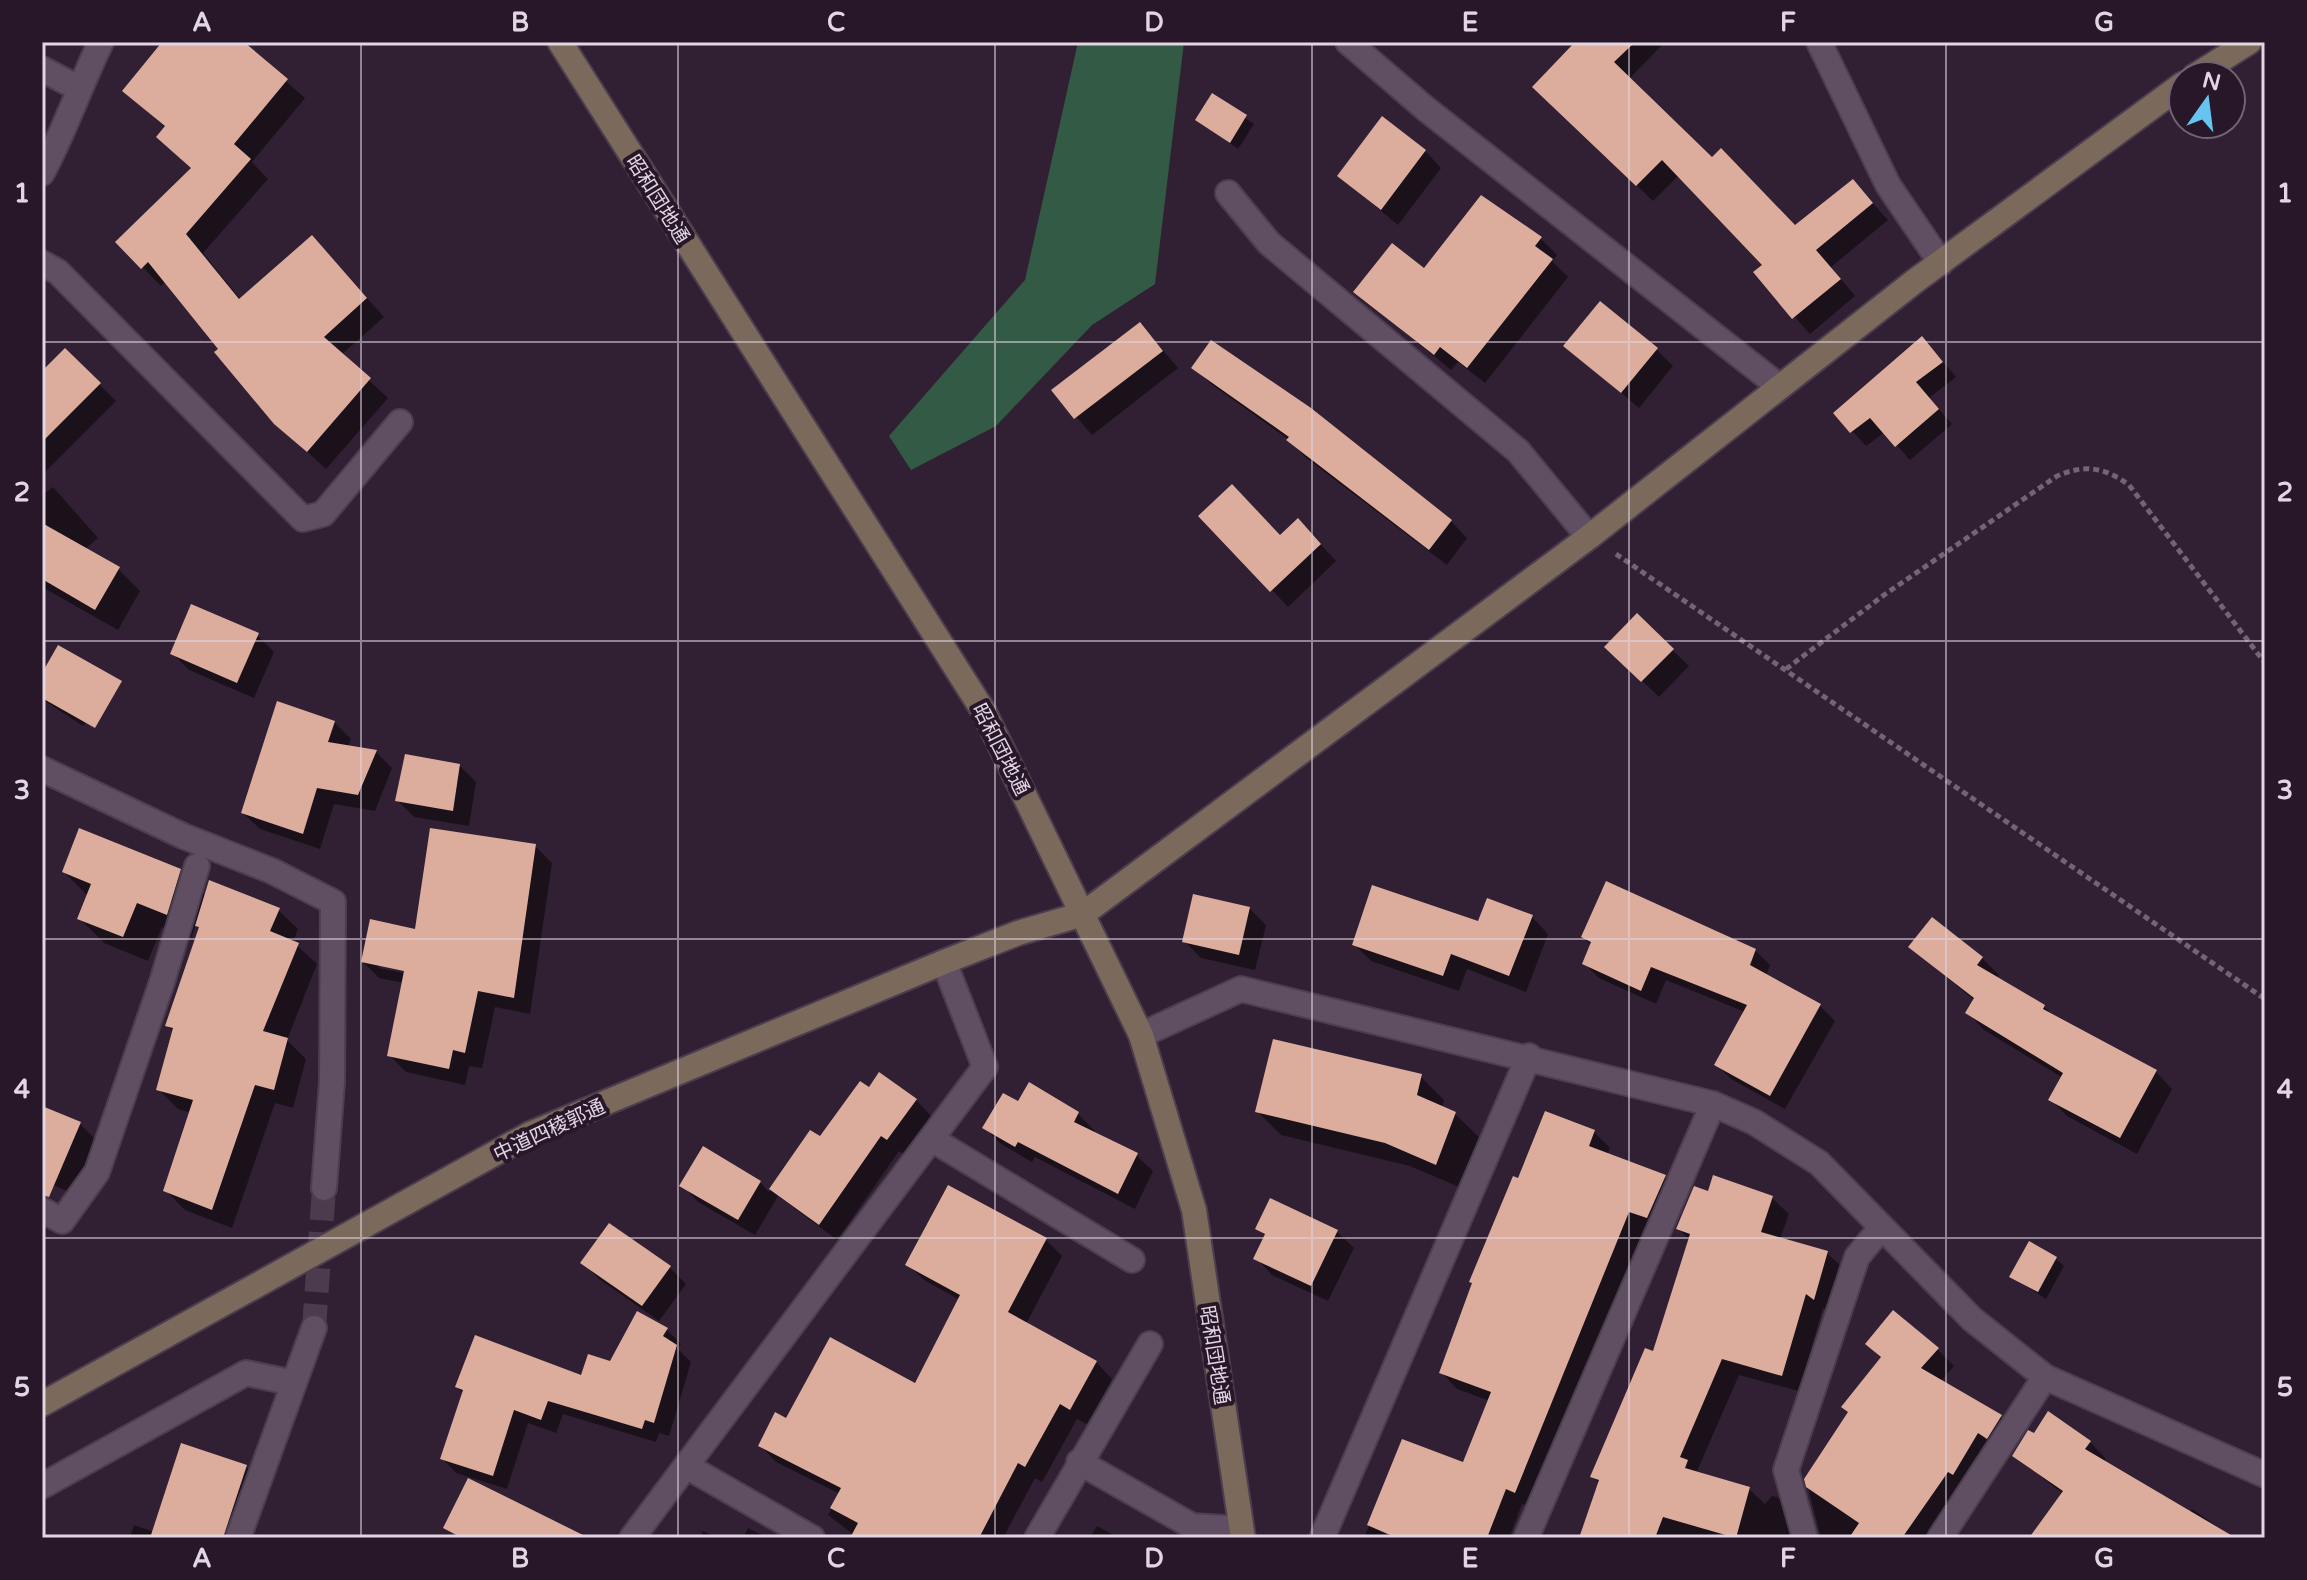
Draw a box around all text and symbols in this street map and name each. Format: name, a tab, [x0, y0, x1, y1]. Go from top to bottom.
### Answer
text: A	[192, 7, 212, 38]
text: B	[511, 7, 529, 38]
text: C	[827, 7, 845, 38]
text: D	[1144, 7, 1164, 38]
text: E	[1462, 7, 1478, 38]
text: F	[1780, 7, 1796, 38]
text: G	[2094, 7, 2114, 38]
north arrow	[2167, 60, 2247, 140]
text: N	[2200, 67, 2223, 96]
street label: 昭和団地通	[620, 151, 694, 248]
text: 1	[14, 178, 30, 209]
text: 1	[2277, 178, 2293, 209]
text: 2	[14, 477, 30, 508]
text: 2	[2277, 477, 2293, 508]
street label: 昭和団地通	[967, 699, 1034, 799]
text: 3	[14, 775, 30, 806]
text: 3	[2277, 775, 2293, 806]
text: 4	[14, 1074, 30, 1105]
text: 4	[2277, 1074, 2293, 1105]
street label: 中道四稜郭通	[490, 1095, 609, 1167]
street label: 昭和団地通	[1194, 1304, 1234, 1406]
text: 5	[14, 1372, 30, 1403]
text: 5	[2277, 1372, 2293, 1403]
text: A	[192, 1543, 212, 1574]
text: B	[511, 1543, 529, 1574]
text: C	[827, 1543, 845, 1574]
text: D	[1144, 1543, 1164, 1574]
text: E	[1462, 1543, 1478, 1574]
text: F	[1780, 1543, 1796, 1574]
text: G	[2094, 1543, 2114, 1574]

